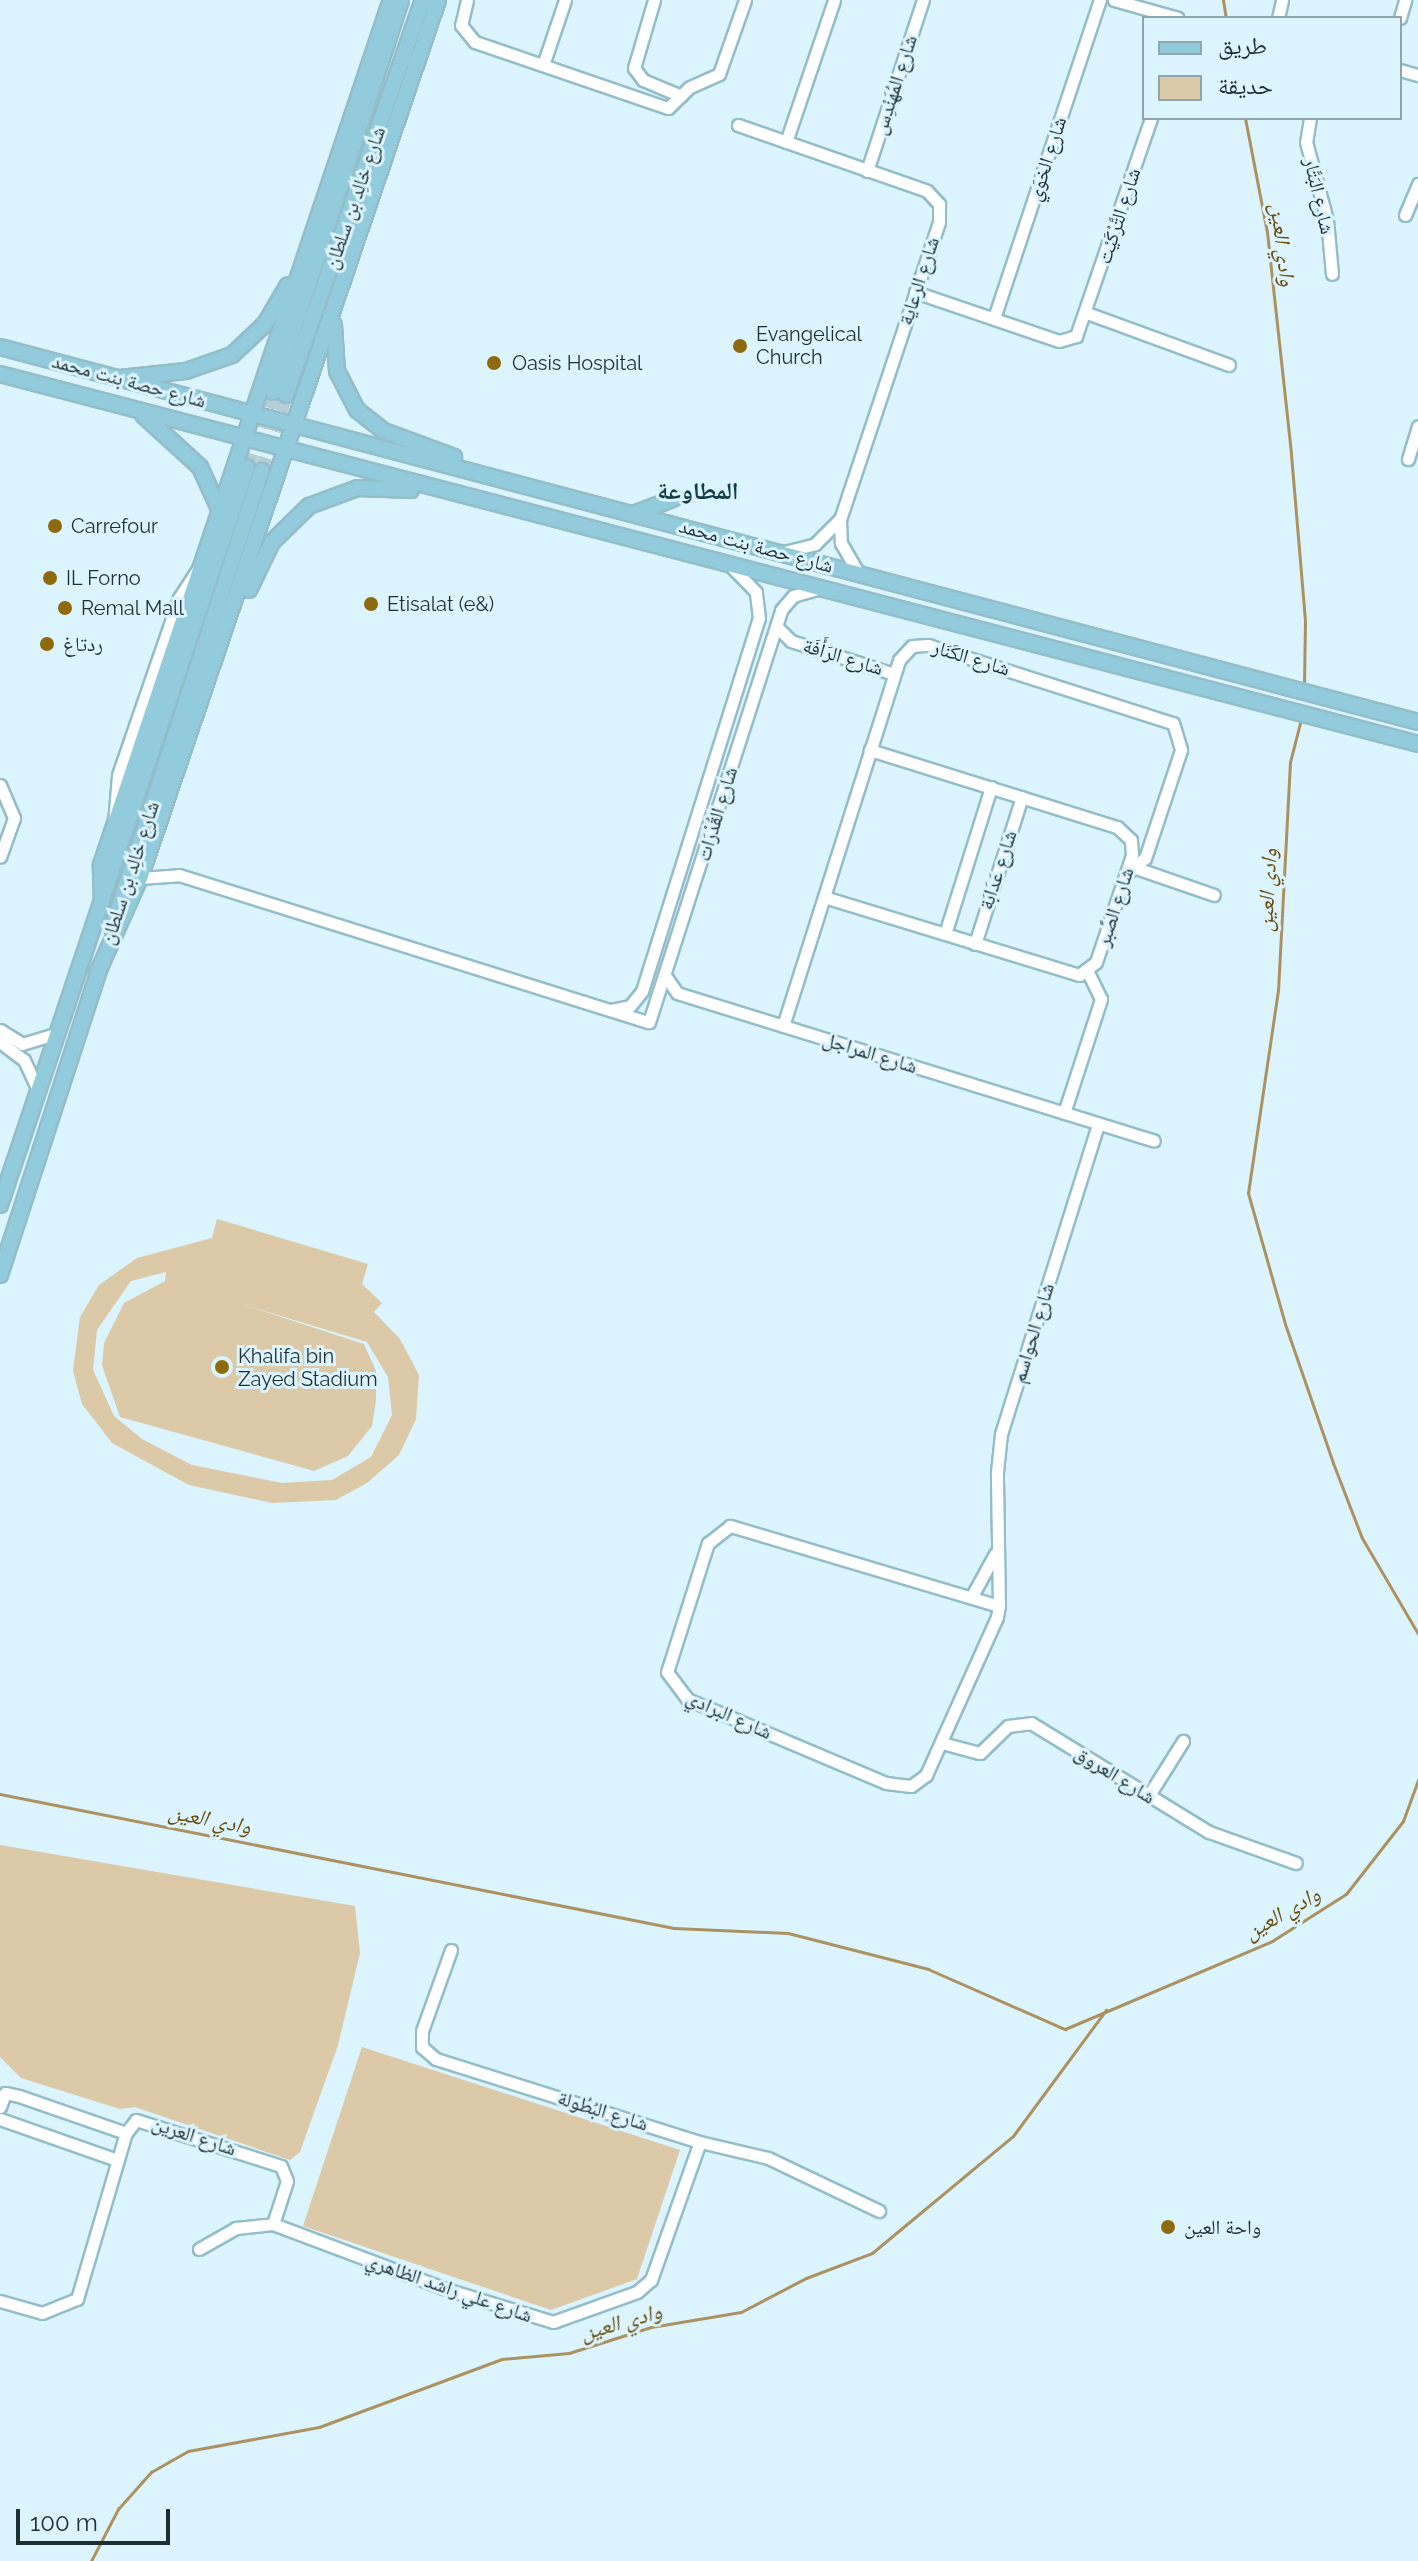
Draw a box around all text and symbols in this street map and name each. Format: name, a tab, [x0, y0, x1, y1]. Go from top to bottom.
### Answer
legend	[1142, 16, 1402, 120]
text: طريق	[1218, 31, 1267, 60]
street label: شارع المُهَنْدِس	[868, 32, 922, 138]
text: حديقة	[1218, 71, 1273, 100]
street label: شارع الخوَي	[1022, 114, 1072, 204]
street label: شارع خالِد بن سلطان	[319, 123, 391, 273]
street label: شارع البَتَّار	[1299, 155, 1339, 237]
street label: شارع التَّرْكَيْت	[1092, 165, 1146, 267]
water label: وادي العين	[1265, 202, 1301, 288]
street label: شارع الرعاية	[893, 234, 945, 328]
place label: Evangelical Church	[756, 322, 862, 369]
marker: Evangelical Church	[731, 337, 749, 355]
street label: شارع حصة بنت محمد	[49, 349, 209, 413]
place label: Oasis Hospital	[512, 351, 643, 375]
marker: Oasis Hospital	[483, 352, 505, 374]
district label: المطاوعة	[657, 477, 739, 505]
place label: Carrefour	[71, 514, 158, 538]
street label: شارع حصة بنت محمد	[676, 514, 836, 578]
marker: Carrefour	[46, 517, 64, 535]
place label: IL Forno	[66, 566, 141, 590]
marker: IL Forno	[41, 569, 59, 587]
place label: Etisalat (e&)	[387, 592, 494, 616]
marker: Etisalat (e&)	[362, 595, 380, 613]
place label: Remal Mall	[81, 596, 185, 620]
marker: Remal Mall	[56, 599, 74, 617]
place label: ردتاغ	[63, 632, 103, 656]
street label: شارع الرَأَفَة	[800, 633, 886, 681]
marker: ردتاغ	[38, 635, 56, 653]
street label: شارع الكَنَار	[929, 635, 1013, 681]
street label: شارع القُدْرَات	[691, 764, 743, 864]
street label: شارع خالِد بن سلطان	[95, 798, 165, 948]
street label: شارع عَدَابَة	[974, 827, 1022, 913]
water label: وادي العين	[1252, 848, 1282, 932]
street label: شارع الصَّبر	[1091, 864, 1139, 950]
street label: شارع المراجل	[820, 1027, 920, 1079]
street label: شارع الحواسم	[1006, 1280, 1060, 1386]
place label: Khalifa bin Zayed Stadium	[238, 1344, 378, 1391]
marker: Khalifa bin Zayed Stadium	[213, 1358, 231, 1376]
street label: شارع البرادي	[682, 1685, 776, 1745]
street label: شارع العروق	[1070, 1741, 1160, 1809]
water label: وادي العين	[166, 1798, 254, 1840]
water label: وادي العين	[1239, 1881, 1325, 1945]
street label: شارع البُطُولة	[555, 2086, 651, 2136]
street label: شارع العرين	[149, 2111, 239, 2161]
place label: واحة العين	[1184, 2215, 1261, 2239]
marker: واحة العين	[1159, 2218, 1177, 2236]
street label: شارع علي راشد الظاهري	[363, 2248, 535, 2328]
water label: وادي العين	[577, 2298, 665, 2346]
scale bar	[20, 2493, 174, 2543]
text: 100 m	[30, 2508, 98, 2537]

